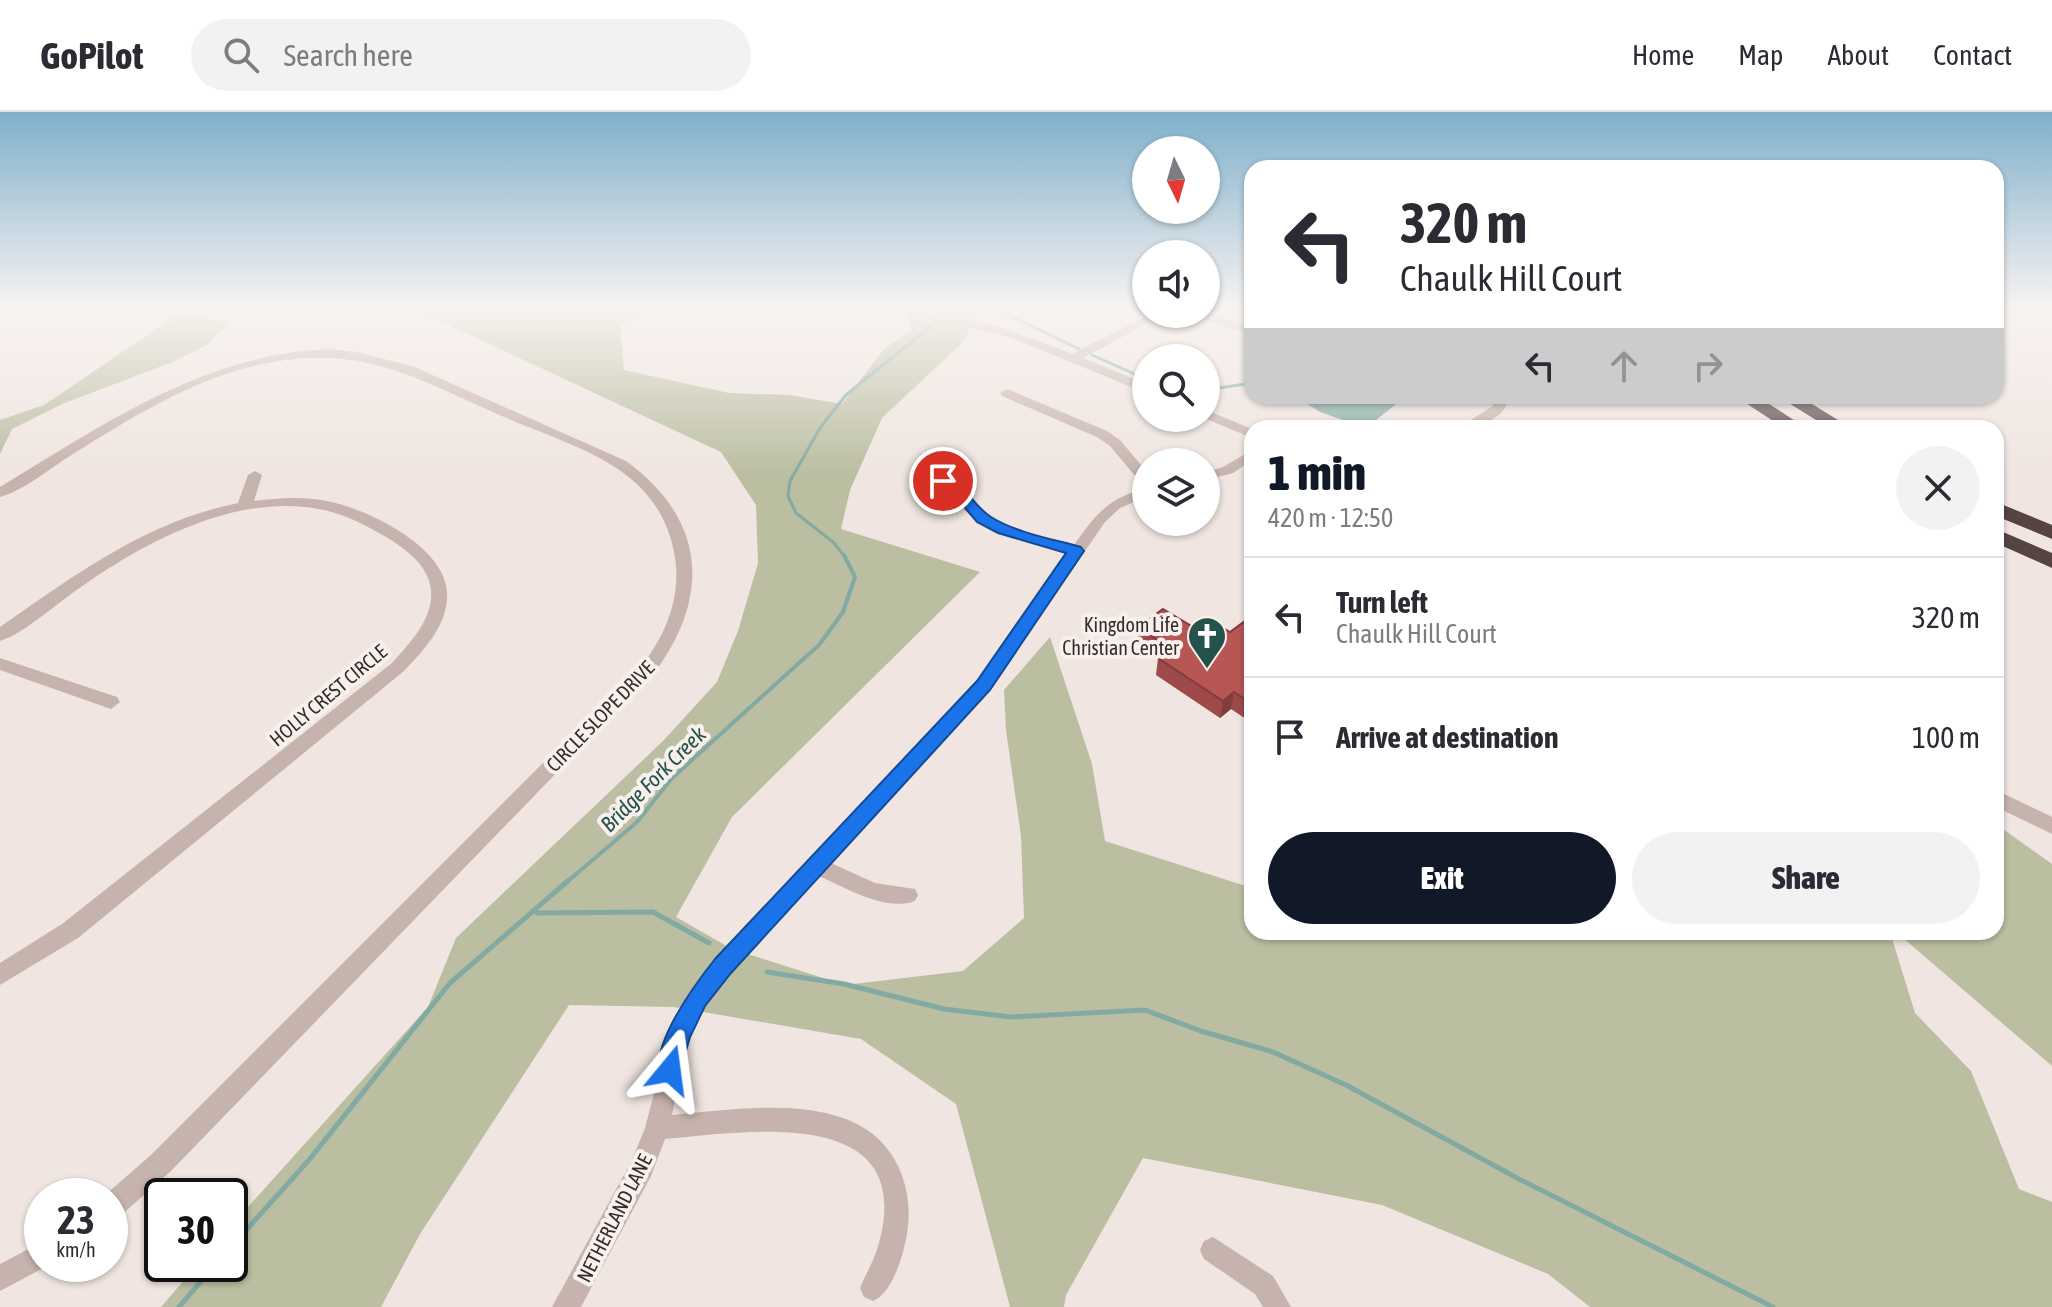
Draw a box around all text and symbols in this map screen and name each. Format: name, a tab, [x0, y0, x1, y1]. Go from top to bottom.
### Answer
search box	[191, 19, 751, 91]
icon: search	[219, 33, 263, 77]
text: GoPilot	[40, 34, 143, 77]
text: Search here	[283, 38, 413, 72]
text: Home	[1632, 39, 1694, 71]
text: Map	[1738, 39, 1783, 71]
text: About	[1827, 39, 1889, 71]
text: Contact	[1933, 39, 2012, 71]
north arrow	[1132, 136, 1220, 224]
map controls	[1132, 136, 1220, 536]
text: 320 m	[1400, 191, 1527, 255]
icon: left	[1268, 192, 1372, 296]
button: sound	[1132, 240, 1220, 328]
text: Chaulk Hill Court	[1400, 257, 1622, 299]
button: search	[1132, 344, 1220, 432]
icon: left	[1518, 344, 1562, 388]
icon: ahead	[1602, 344, 1646, 388]
icon: right	[1686, 344, 1730, 388]
text: 1 min	[1268, 445, 1366, 500]
button: close	[1896, 446, 1980, 530]
pin	[909, 447, 977, 515]
button: layers	[1132, 448, 1220, 536]
icon: arrive	[921, 459, 965, 503]
text: 420 m · 12:50	[1268, 503, 1393, 533]
text: Turn left	[1336, 585, 1428, 619]
icon: left	[1268, 595, 1312, 639]
text: 320 m	[1912, 600, 1980, 634]
place label: Kingdom Life Christian Center	[1062, 613, 1180, 659]
church icon: Kingdom Life Christian Center	[1186, 615, 1228, 670]
text: Chaulk Hill Court	[1336, 619, 1497, 649]
street label: HOLLY CREST CIRCLE	[265, 639, 392, 751]
street label: CIRCLE SLOPE DRIVE	[541, 656, 659, 776]
icon: arrive	[1268, 715, 1312, 759]
text: Arrive at destination	[1336, 720, 1558, 754]
text: 100 m	[1912, 720, 1980, 754]
water label: Bridge Fork Creek	[595, 721, 711, 837]
button: Exit	[1268, 832, 1616, 924]
button: Share	[1632, 832, 1980, 924]
position arrow	[628, 1028, 712, 1112]
street label: NETHERLAND LANE	[572, 1150, 656, 1286]
speed limit sign: 30	[144, 1178, 248, 1282]
text: 23	[57, 1197, 95, 1242]
text: km/h	[56, 1238, 96, 1261]

